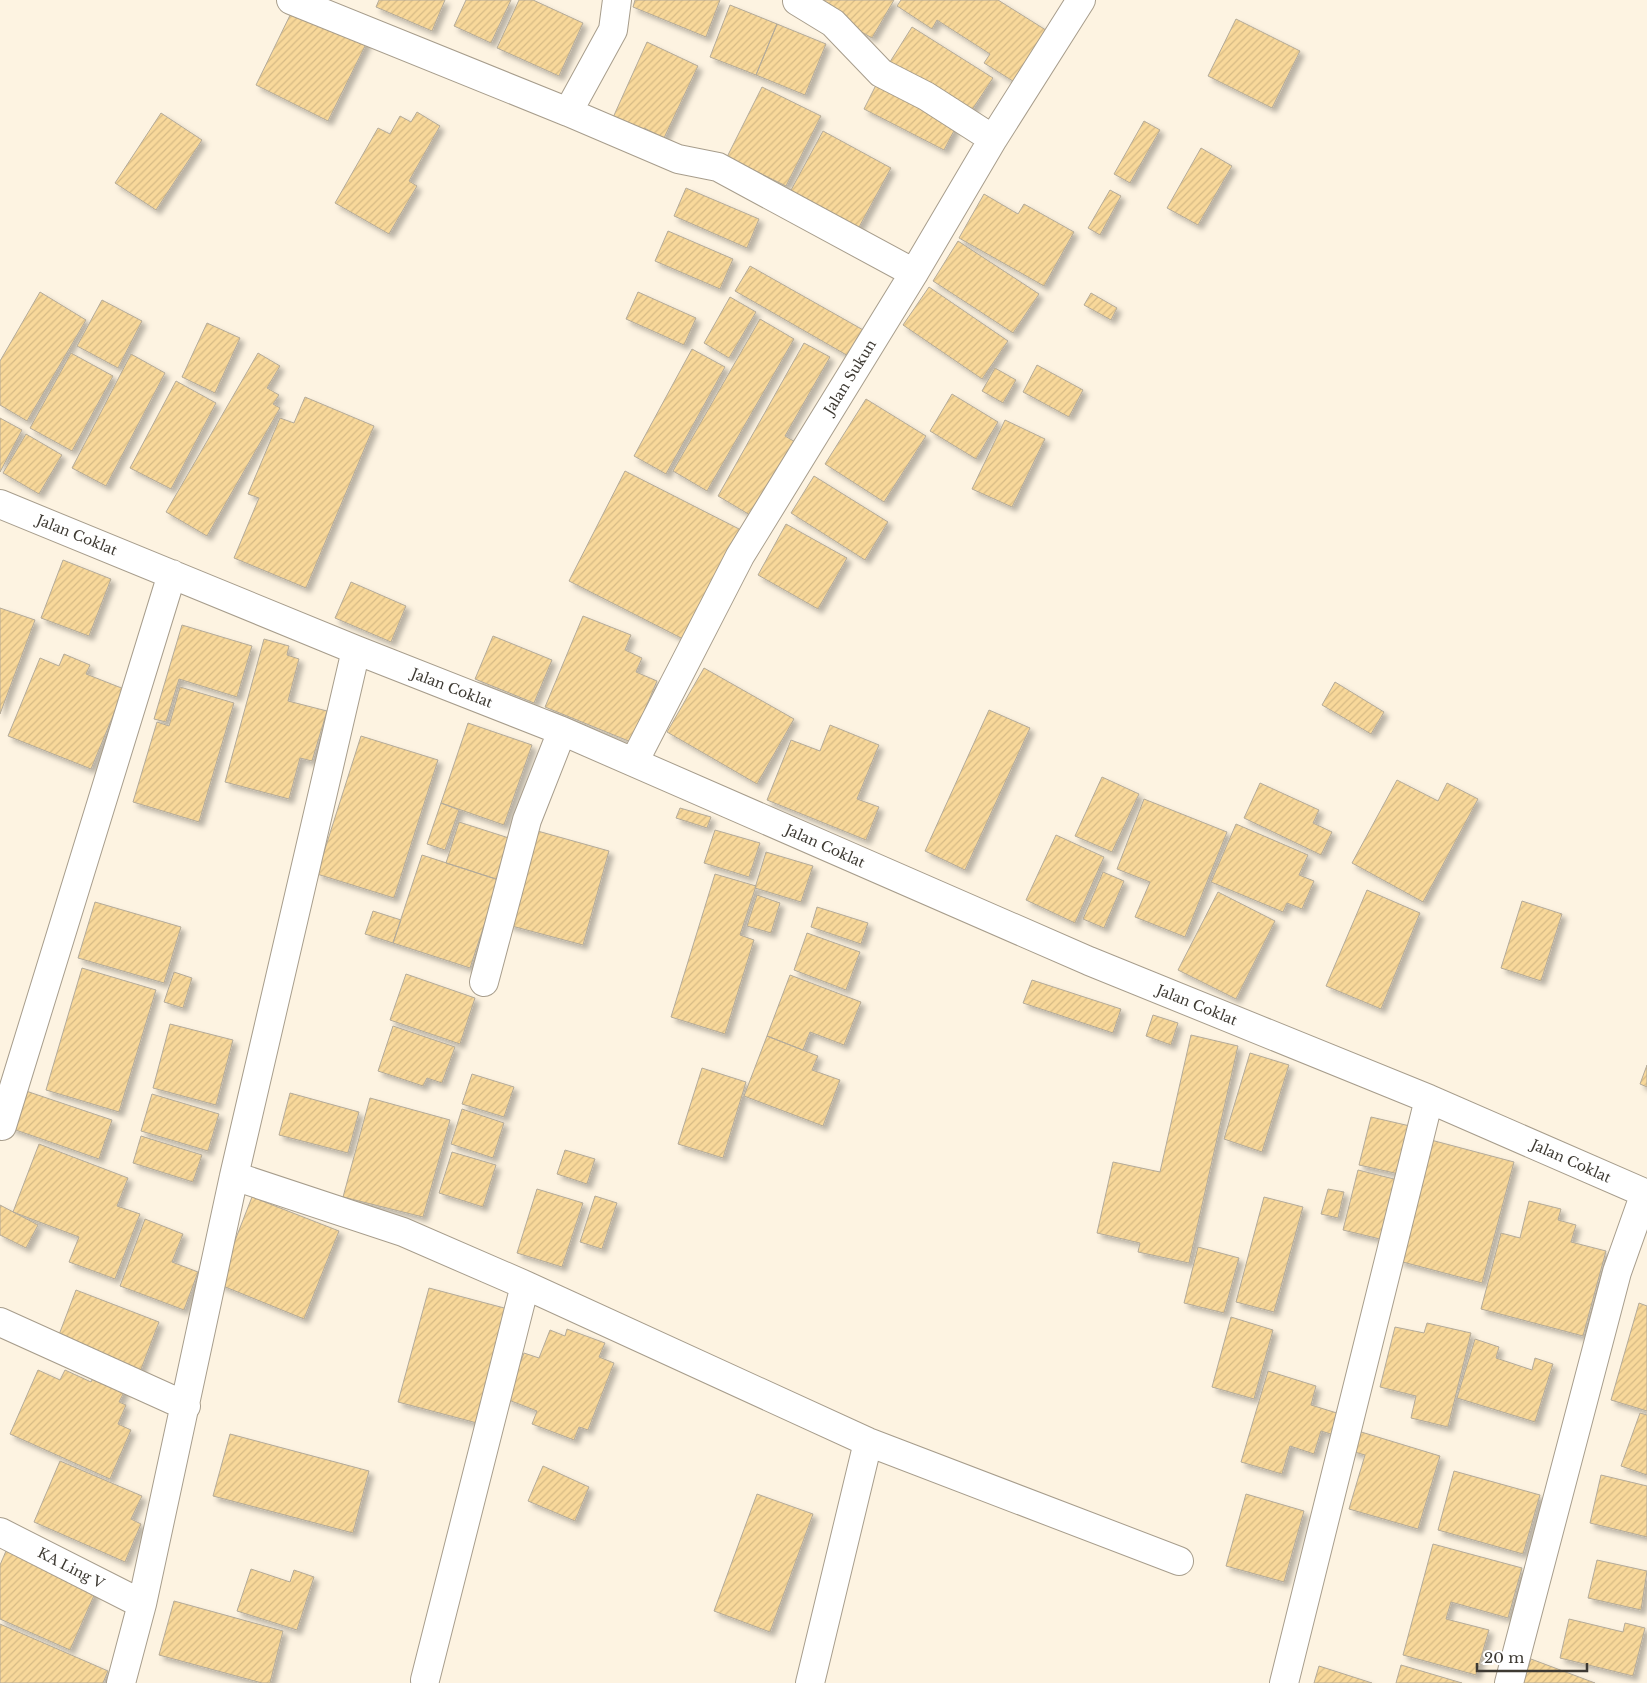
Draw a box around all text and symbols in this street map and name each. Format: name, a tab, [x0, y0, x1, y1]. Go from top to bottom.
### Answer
street label: Jalan Sukun	[819, 336, 880, 419]
street label: Jalan Coklat	[32, 510, 121, 560]
street label: Jalan Coklat	[407, 664, 496, 712]
street label: Jalan Coklat	[781, 820, 868, 872]
street label: Jalan Coklat	[1152, 980, 1241, 1030]
street label: Jalan Coklat	[1527, 1135, 1614, 1187]
street label: KA Ling V	[35, 1544, 108, 1593]
scale bar	[1477, 1640, 1587, 1672]
text: 20 m	[1484, 1648, 1524, 1667]

